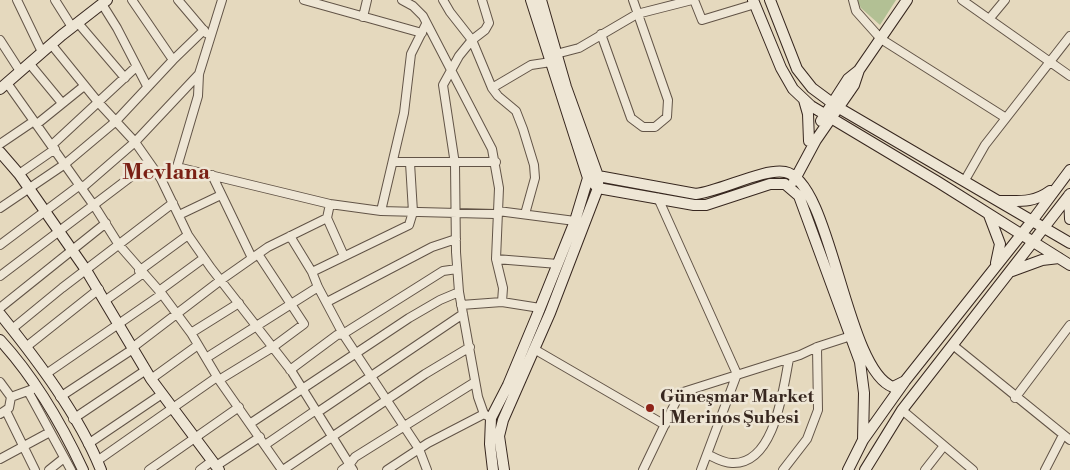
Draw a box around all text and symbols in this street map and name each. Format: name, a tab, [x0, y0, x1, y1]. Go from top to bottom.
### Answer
district label: Mevlana	[122, 161, 210, 187]
place label: Güneşmar Market | Merinos Şubesi	[660, 387, 814, 429]
marker: Güneşmar Market | Merinos Şubesi	[644, 402, 656, 414]

